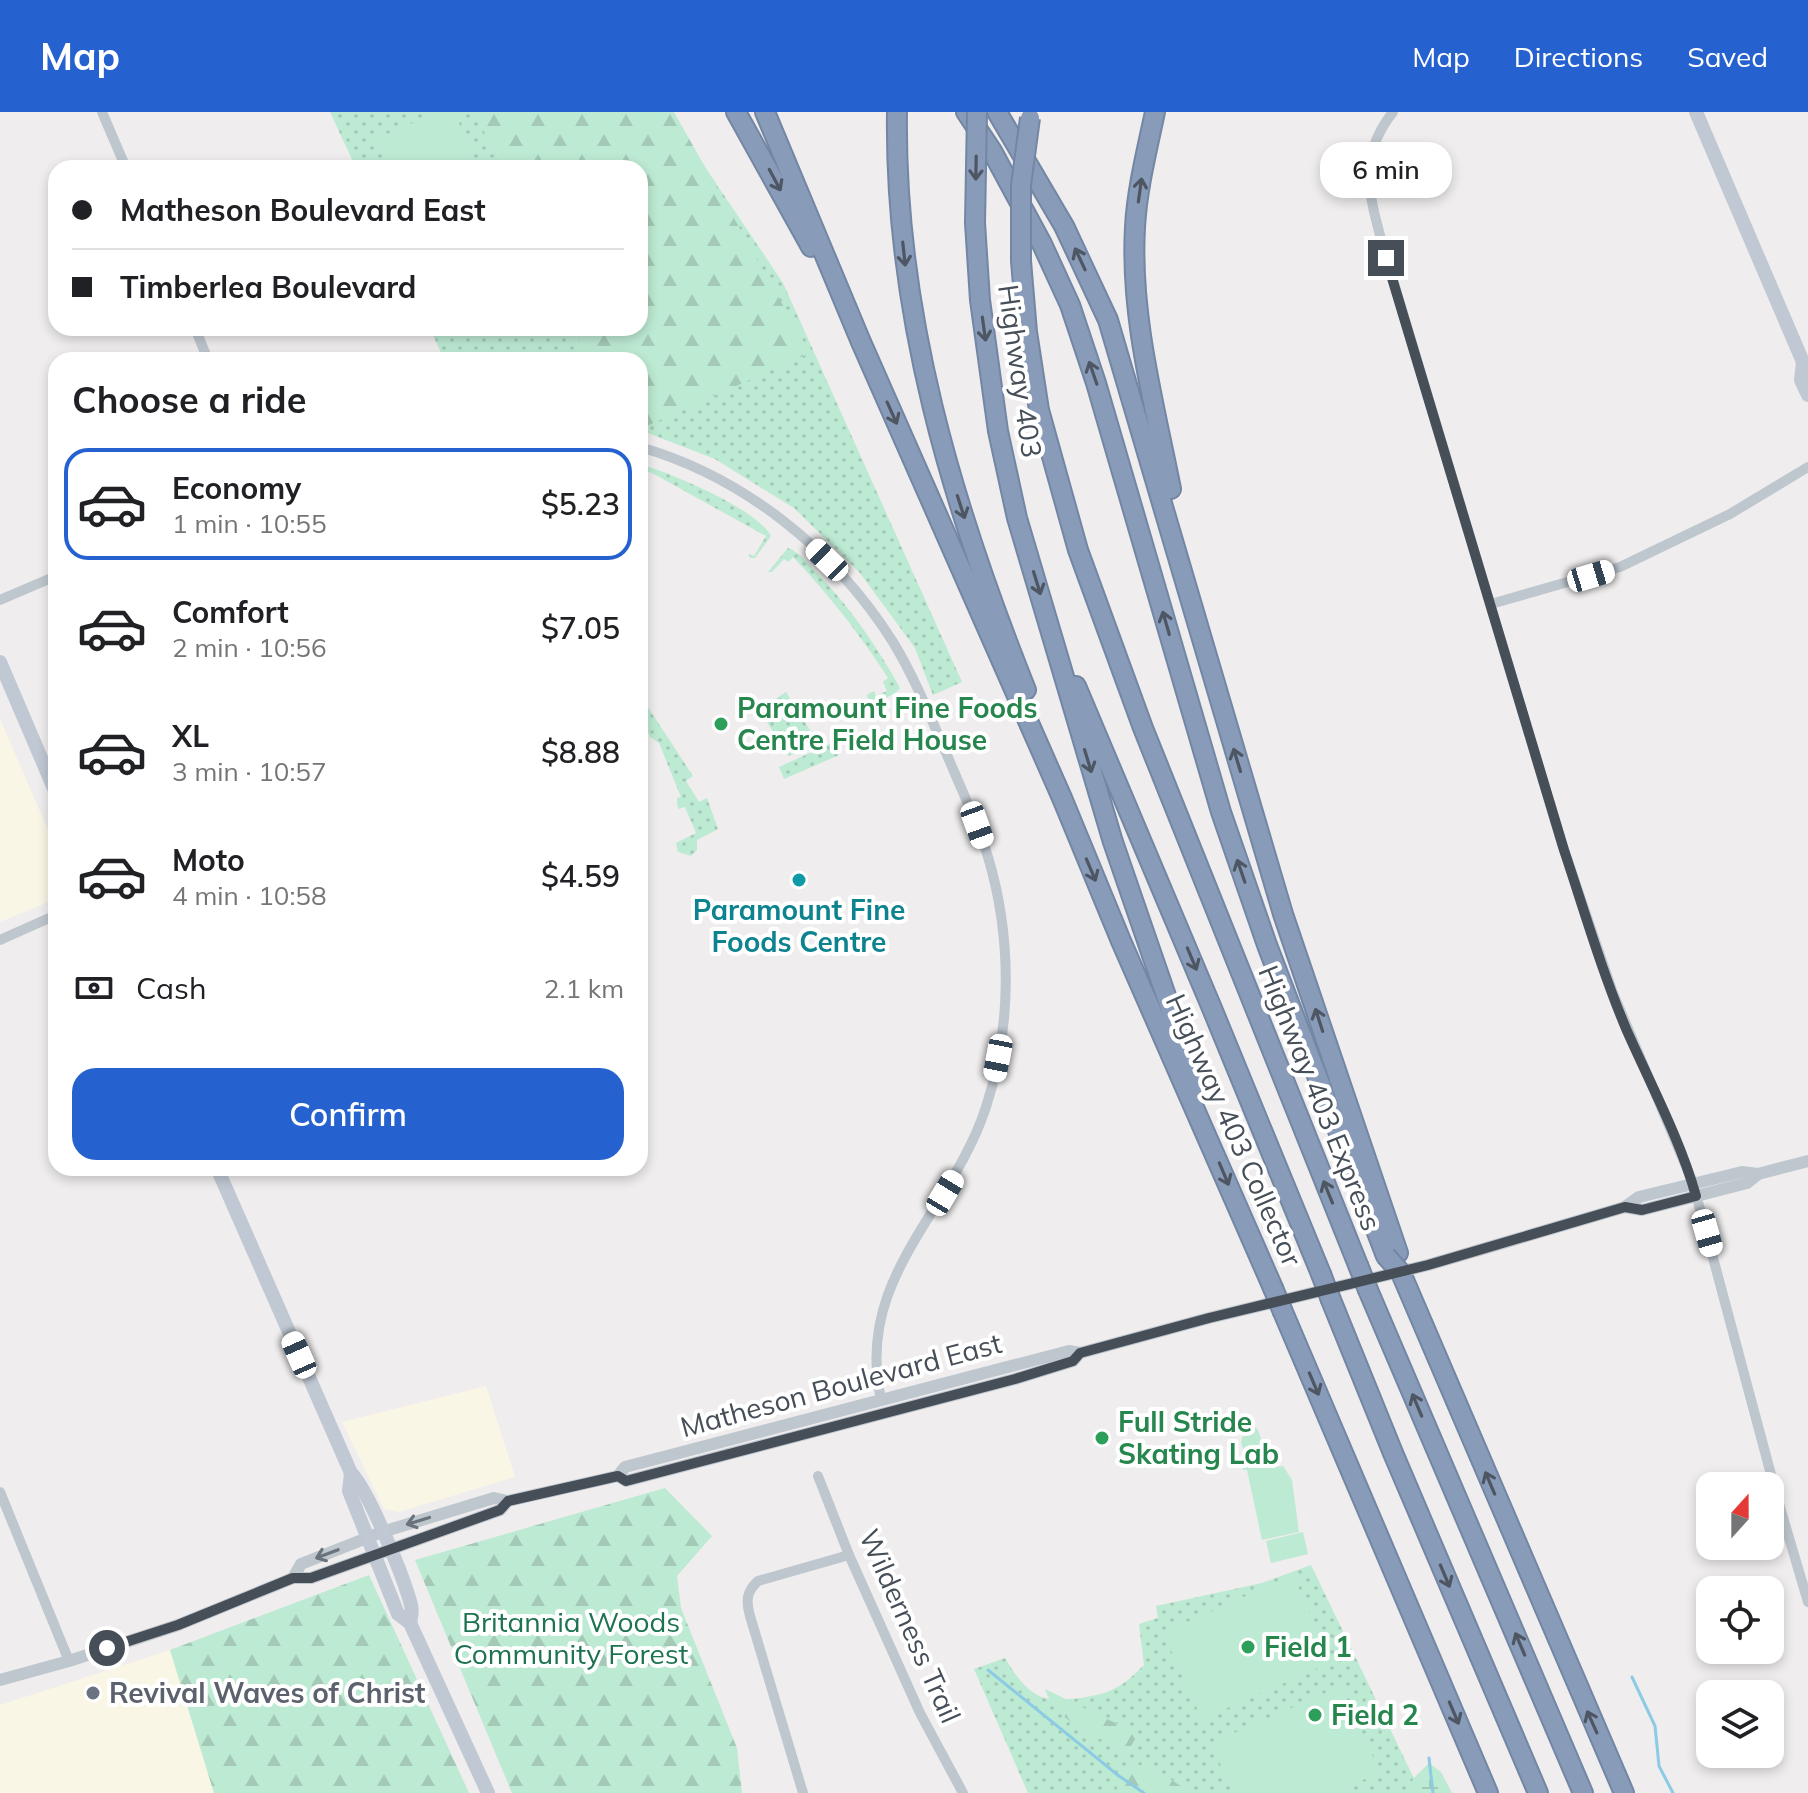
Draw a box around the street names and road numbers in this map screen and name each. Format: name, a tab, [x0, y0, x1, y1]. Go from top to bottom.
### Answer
street label: Highway 403	[991, 282, 1050, 460]
street label: Highway 403 Express	[1251, 960, 1390, 1236]
street label: Highway 403 Collector	[1159, 988, 1311, 1272]
street label: Matheson Boulevard East	[677, 1325, 1005, 1444]
street label: Wilderness Trail	[852, 1524, 969, 1728]

